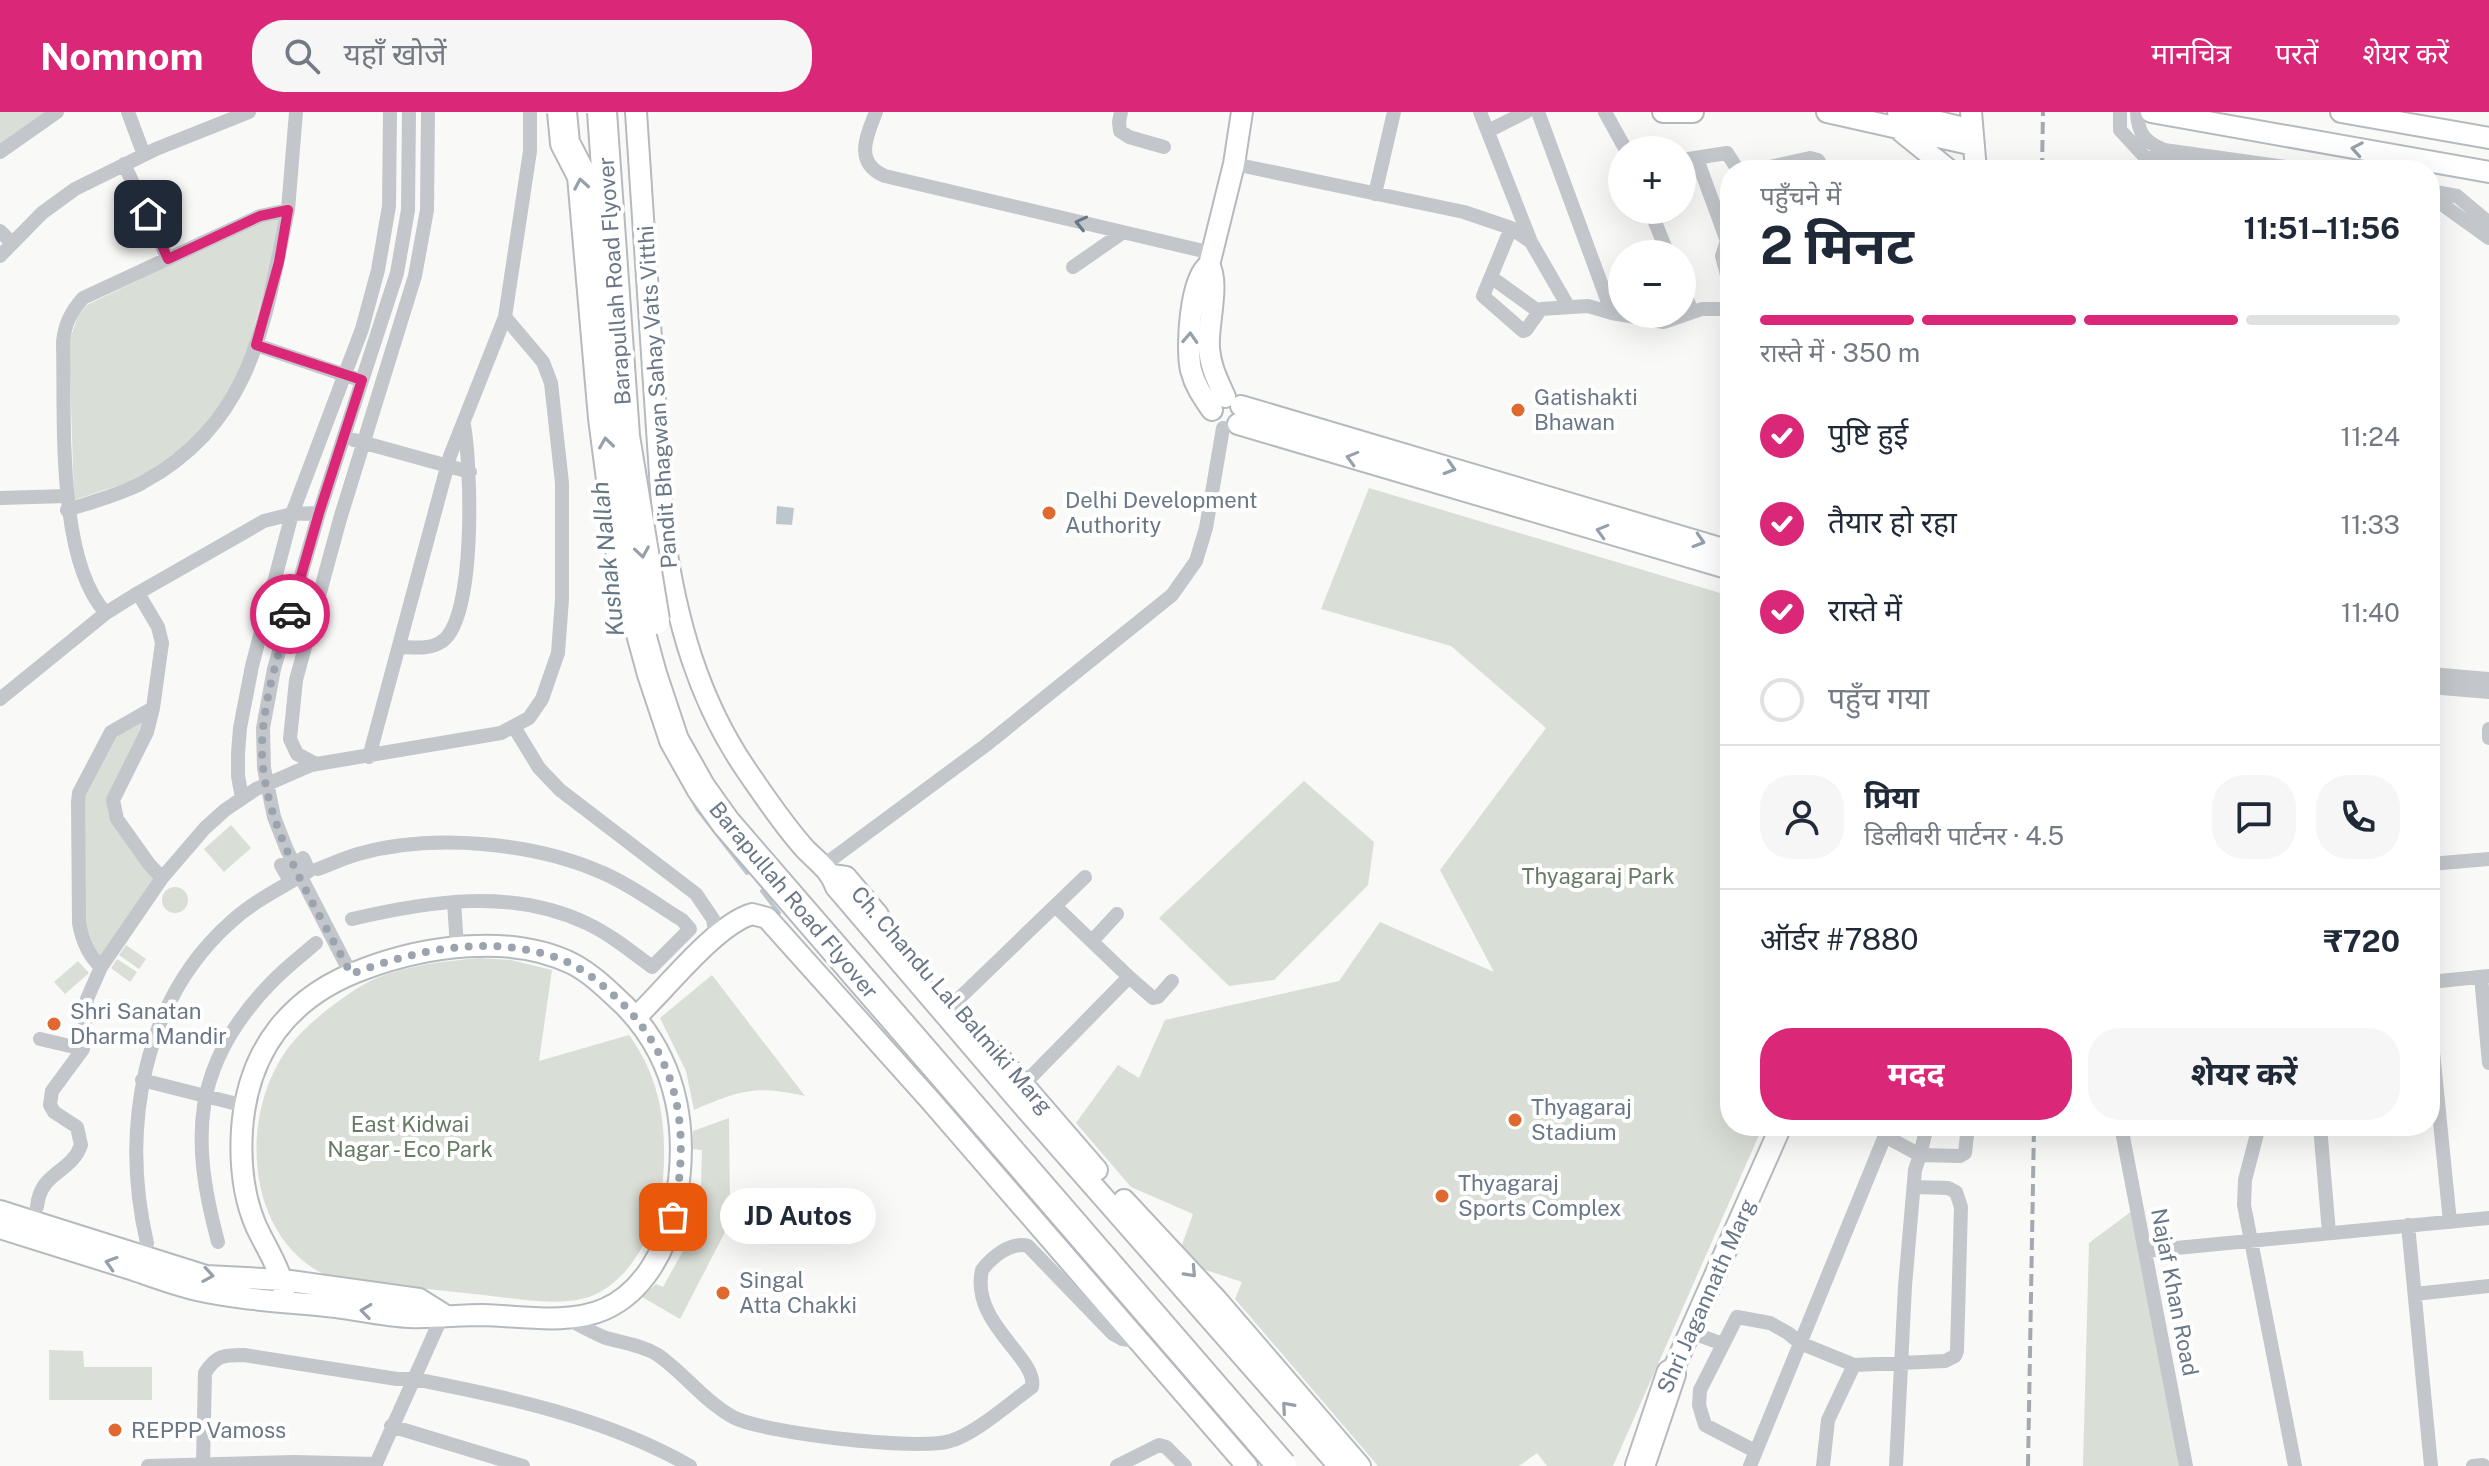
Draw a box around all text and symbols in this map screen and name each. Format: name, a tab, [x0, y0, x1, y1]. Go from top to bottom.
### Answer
search box	[252, 20, 812, 92]
text: Nomnom	[40, 34, 204, 79]
icon: search	[280, 34, 324, 78]
text: यहाँ खोजें	[344, 36, 447, 72]
text: मानचित्र	[2151, 37, 2231, 70]
text: परतें	[2275, 37, 2319, 70]
text: शेयर करें	[2363, 37, 2449, 70]
map controls	[1608, 136, 1696, 328]
button: +	[1608, 136, 1696, 224]
one-way arrow	[2350, 141, 2364, 158]
street label: Barapullah Road Flyover	[592, 156, 636, 406]
one-way arrow	[574, 177, 591, 191]
pin	[114, 180, 182, 248]
text: पहुँचने में	[1760, 180, 1841, 211]
icon: home	[126, 192, 170, 236]
text: 11:51–11:56	[2244, 210, 2400, 246]
text: 2 मिनट	[1760, 215, 1914, 276]
one-way arrow	[1075, 216, 1088, 233]
street label: Pandit Bhagwan Sahay Vats Vitthi	[632, 225, 682, 569]
button: −	[1608, 240, 1696, 328]
one-way arrow	[1181, 331, 1198, 344]
text: रास्ते में · 350 m	[1760, 337, 1920, 368]
place label: Gatishakti Bhawan	[1534, 384, 1638, 435]
marker: Gatishakti Bhawan	[1509, 401, 1527, 419]
icon: check	[1760, 414, 1804, 458]
text: पुष्टि हुई	[1828, 416, 1908, 452]
text: 11:24	[2341, 421, 2400, 452]
one-way arrow	[598, 436, 615, 449]
one-way arrow	[1346, 451, 1360, 467]
one-way arrow	[1443, 459, 1456, 475]
water label: Kushak Nallah	[585, 480, 629, 638]
place label: Delhi Development Authority	[1065, 487, 1258, 538]
icon: check	[1760, 502, 1804, 546]
marker: Delhi Development Authority	[1040, 504, 1058, 522]
text: तैयार हो रहा	[1828, 504, 1957, 540]
text: 11:33	[2340, 509, 2400, 540]
one-way arrow	[1595, 524, 1609, 540]
one-way arrow	[1692, 532, 1706, 549]
one-way arrow	[633, 545, 650, 559]
courier	[250, 574, 330, 654]
icon: check	[1760, 590, 1804, 634]
icon: car	[268, 592, 312, 636]
text: रास्ते में	[1828, 592, 1902, 628]
text: 11:40	[2341, 597, 2400, 628]
text: पहुँच गया	[1828, 680, 1929, 716]
button: person	[1760, 775, 1844, 859]
button: chat	[2212, 775, 2296, 859]
button: phone	[2316, 775, 2400, 859]
text: प्रिया	[1864, 779, 1919, 815]
street label: Barapullah Road Flyover	[704, 796, 884, 1004]
text: डिलीवरी पार्टनर · 4.5	[1864, 820, 2064, 851]
park label: Thyagaraj Park	[1522, 863, 1674, 889]
street label: Ch. Chandu Lal Balmiki Marg	[846, 881, 1058, 1119]
text: ऑर्डर #7880	[1760, 921, 1919, 957]
text: ₹720	[2323, 923, 2400, 959]
place label: Shri Sanatan Dharma Mandir	[70, 998, 227, 1049]
marker: Shri Sanatan Dharma Mandir	[45, 1015, 63, 1033]
button: मदद	[1760, 1028, 2072, 1120]
button: शेयर करें	[2088, 1028, 2400, 1120]
place label: Thyagaraj Stadium	[1531, 1094, 1632, 1145]
park label: East Kidwai Nagar - Eco Park	[327, 1111, 493, 1162]
marker: Thyagaraj Stadium	[1506, 1111, 1524, 1129]
place label: Thyagaraj Sports Complex	[1458, 1170, 1621, 1221]
pin	[639, 1183, 707, 1251]
marker: Thyagaraj Sports Complex	[1433, 1187, 1451, 1205]
callout: JD Autos	[721, 1189, 877, 1245]
icon: bag	[651, 1195, 695, 1239]
street label: Shri Jagannath Marg	[1651, 1195, 1761, 1397]
text: JD Autos	[744, 1200, 852, 1231]
street label: Najaf Khan Road	[2146, 1206, 2204, 1378]
one-way arrow	[105, 1256, 119, 1272]
one-way arrow	[1181, 1263, 1196, 1277]
one-way arrow	[202, 1265, 215, 1282]
place label: Singal Atta Chakki	[739, 1267, 857, 1318]
marker: Singal Atta Chakki	[714, 1284, 732, 1302]
one-way arrow	[359, 1303, 373, 1320]
one-way arrow	[1283, 1402, 1297, 1417]
place label: REPPP Vamoss	[131, 1417, 286, 1443]
marker: REPPP Vamoss	[106, 1421, 124, 1439]

